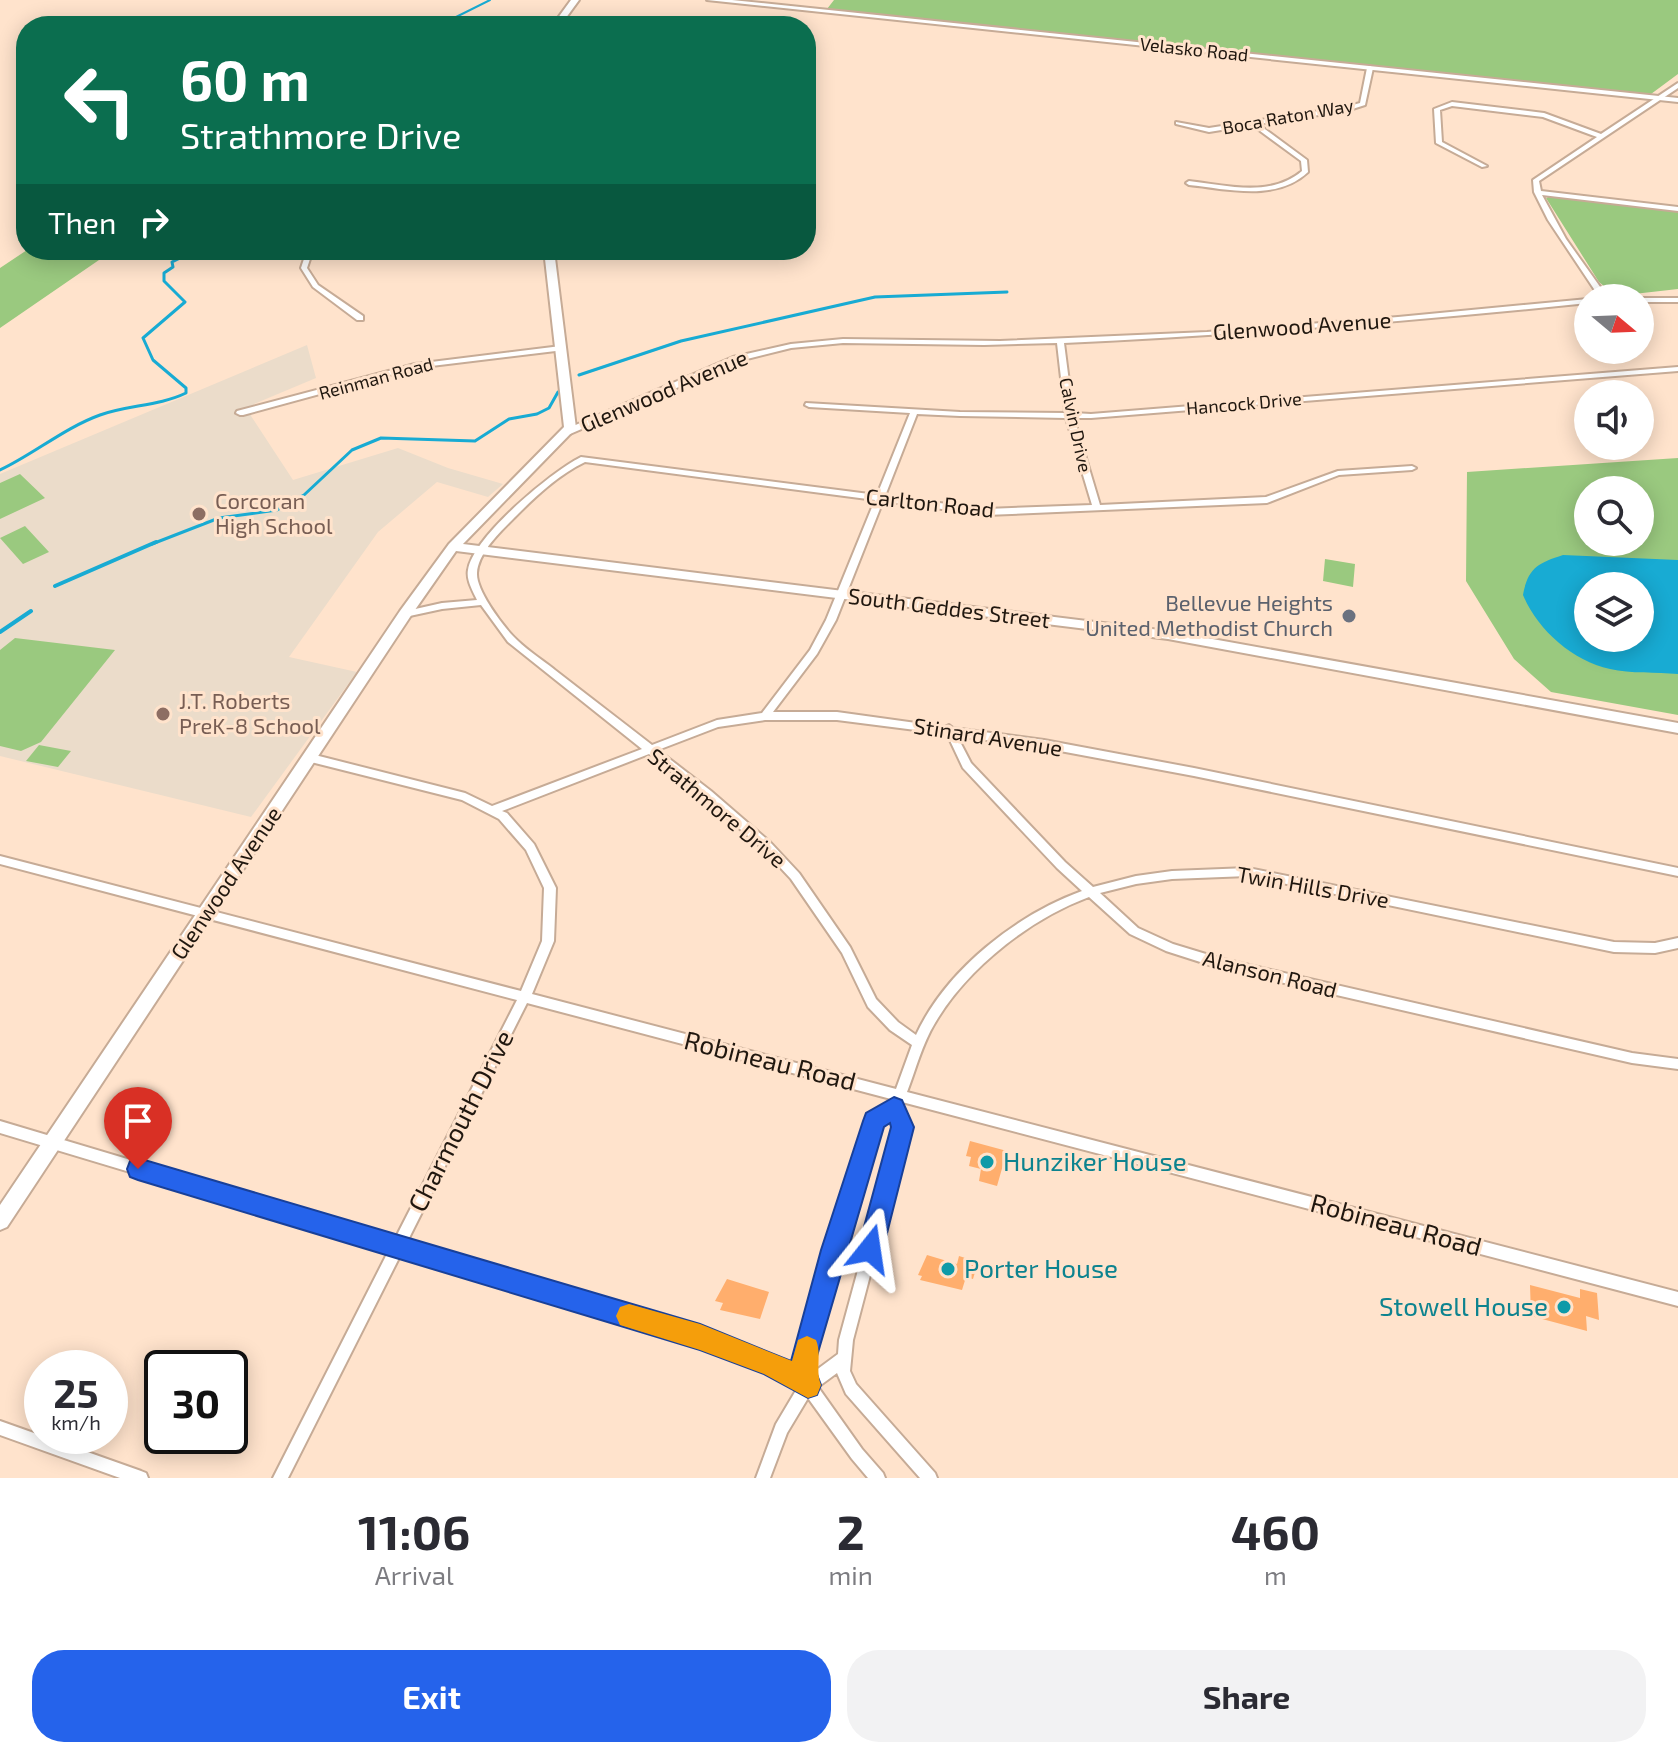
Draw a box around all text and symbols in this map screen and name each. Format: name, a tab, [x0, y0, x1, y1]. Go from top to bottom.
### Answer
street label: Velasko Road	[1139, 32, 1249, 66]
text: 60 m	[180, 45, 310, 112]
icon: left	[48, 48, 152, 152]
street label: Boca Raton Way	[1221, 94, 1356, 138]
text: Strathmore Drive	[180, 113, 461, 156]
icon: right	[132, 200, 176, 244]
text: Then	[48, 204, 116, 240]
north arrow	[1574, 284, 1654, 364]
map controls	[1574, 284, 1654, 652]
street label: Glenwood Avenue	[1212, 306, 1392, 344]
street label: Glenwood Avenue	[576, 343, 751, 437]
street label: Reinman Road	[316, 352, 435, 404]
street label: Calvin Drive	[1055, 375, 1097, 474]
button: sound	[1574, 380, 1654, 460]
street label: Hancock Drive	[1185, 387, 1303, 419]
button: search	[1574, 476, 1654, 556]
street label: Carlton Road	[865, 482, 996, 522]
place label: Corcoran High School	[215, 487, 333, 538]
marker: Corcoran High School	[190, 505, 208, 523]
button: layers	[1574, 572, 1654, 652]
street label: South Geddes Street	[847, 582, 1052, 632]
place label: Bellevue Heights United Methodist Church	[1085, 589, 1333, 640]
marker: Bellevue Heights United Methodist Church	[1340, 607, 1358, 625]
place label: J.T. Roberts PreK-8 School	[179, 687, 321, 738]
marker: J.T. Roberts PreK-8 School	[154, 705, 172, 723]
street label: Stinard Avenue	[912, 711, 1064, 761]
street label: Strathmore Drive	[643, 742, 792, 872]
street label: Glenwood Avenue	[164, 801, 286, 964]
street label: Twin Hills Drive	[1235, 860, 1391, 912]
street label: Alanson Road	[1201, 944, 1340, 1002]
street label: Robineau Road	[681, 1023, 859, 1096]
street label: Charmouth Drive	[401, 1024, 519, 1216]
pin	[104, 1087, 172, 1169]
icon: arrive	[116, 1099, 160, 1143]
place label: Hunziker House	[1003, 1145, 1187, 1176]
marker: Hunziker House	[978, 1153, 996, 1171]
street label: Robineau Road	[1307, 1186, 1485, 1261]
position arrow	[828, 1207, 912, 1291]
place label: Porter House	[964, 1252, 1118, 1283]
marker: Porter House	[939, 1260, 957, 1278]
place label: Stowell House	[1379, 1290, 1548, 1321]
marker: Stowell House	[1555, 1298, 1573, 1316]
speed limit sign: 30	[144, 1350, 248, 1454]
text: 25	[53, 1368, 99, 1416]
text: km/h	[51, 1410, 101, 1434]
text: 11:06	[358, 1502, 470, 1560]
text: 2	[837, 1502, 865, 1560]
text: 460	[1231, 1502, 1320, 1560]
text: Arrival	[375, 1559, 454, 1590]
text: min	[828, 1559, 873, 1590]
text: m	[1264, 1559, 1287, 1590]
button: Exit	[32, 1650, 831, 1742]
button: Share	[847, 1650, 1646, 1742]

